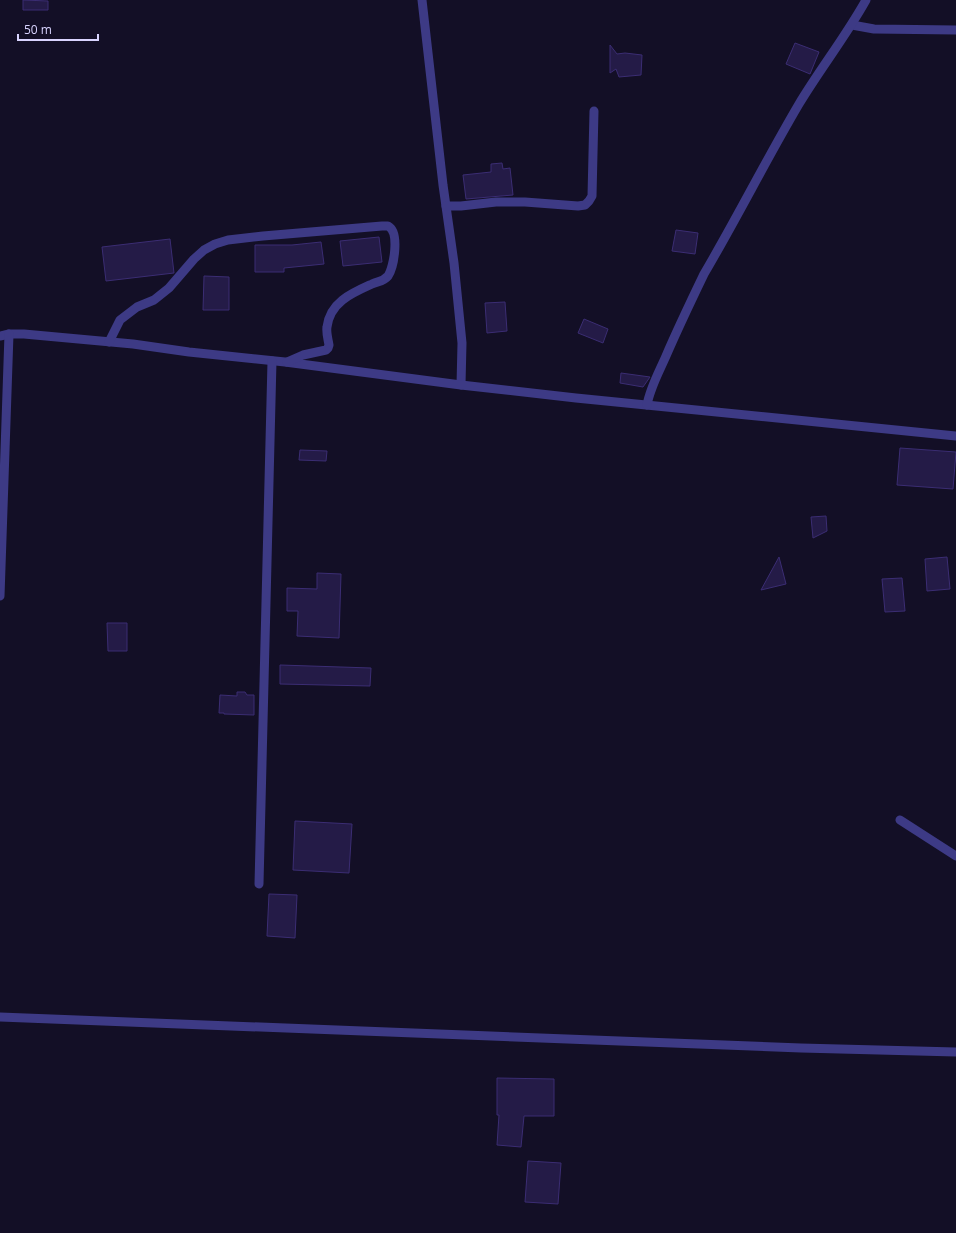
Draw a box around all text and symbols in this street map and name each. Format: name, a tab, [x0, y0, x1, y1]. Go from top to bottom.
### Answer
scale bar	[18, 16, 98, 42]
text: 50 m	[24, 21, 52, 38]

